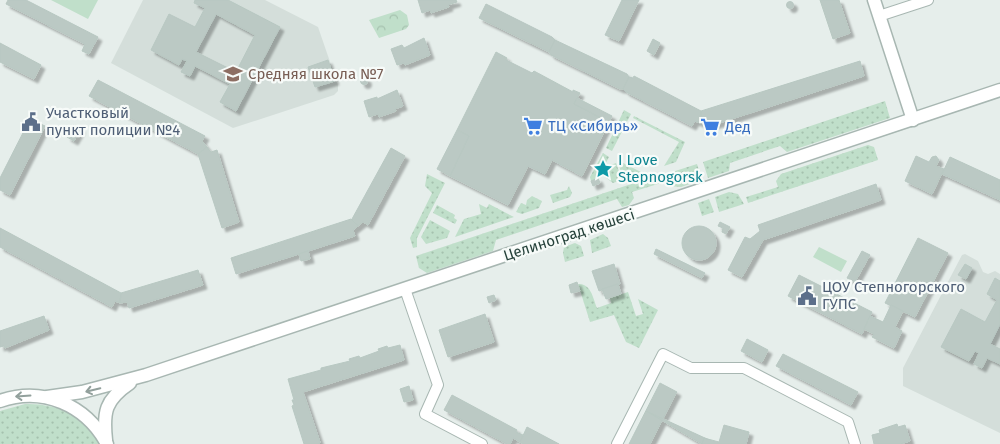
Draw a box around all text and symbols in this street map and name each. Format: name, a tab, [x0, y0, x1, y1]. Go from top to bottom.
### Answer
school or university icon: Средняя школа №7	[222, 63, 244, 85]
place label: Средняя школа №7	[248, 65, 384, 83]
place label: Участковый пункт полиции №4	[46, 104, 180, 139]
public building icon: Участковый пункт полиции №4	[20, 111, 42, 133]
supermarket icon: ТЦ «Сибирь»	[522, 115, 544, 137]
supermarket icon: Дед	[699, 116, 721, 138]
place label: ТЦ «Сибирь»	[548, 117, 638, 135]
place label: Дед	[724, 118, 751, 136]
place label: I Love Stepnogorsk	[618, 151, 703, 186]
place icon: I Love Stepnogorsk	[592, 158, 614, 180]
street label: Целиноград көшесі	[501, 205, 637, 265]
place label: ЦОУ Степногорского ГУПС	[822, 278, 965, 313]
public building icon: ЦОУ Степногорского ГУПС	[796, 285, 818, 307]
one-way arrow	[85, 386, 101, 395]
one-way arrow	[15, 392, 31, 401]

